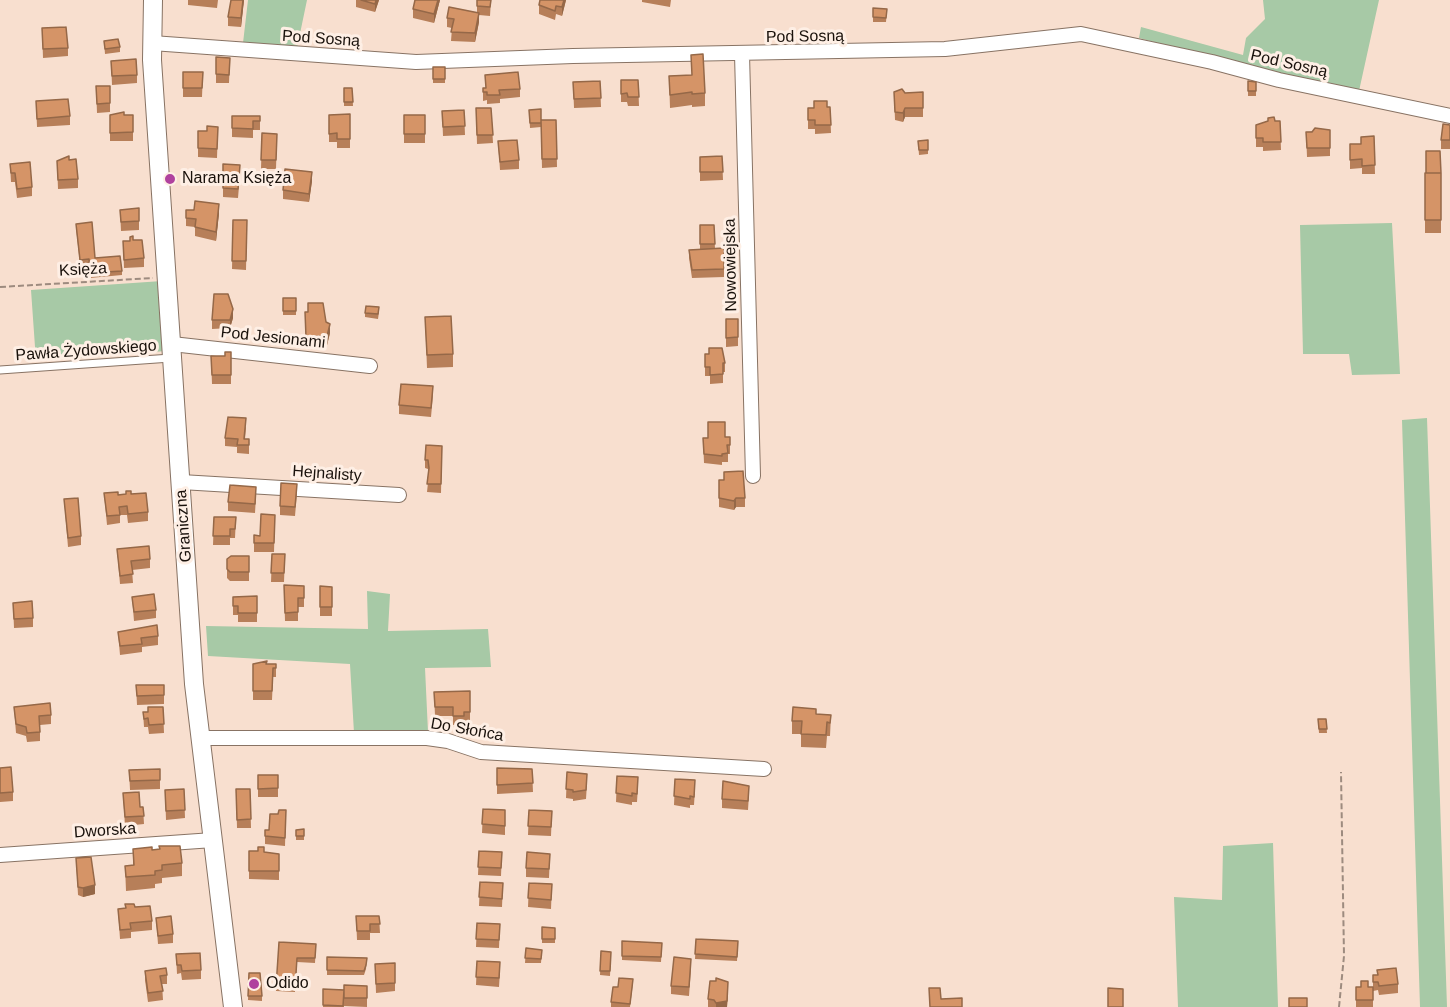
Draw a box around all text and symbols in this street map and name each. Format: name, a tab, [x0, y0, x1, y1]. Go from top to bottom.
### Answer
street label: Pod Sosną	[281, 27, 361, 51]
street label: Pod Sosną	[766, 27, 844, 47]
street label: Pod Sosną	[1249, 46, 1329, 82]
place label: Narama Księża	[182, 169, 291, 189]
marker: Narama Księża	[163, 172, 177, 186]
street label: Nowowiejska	[721, 218, 741, 312]
street label: Księża	[59, 259, 107, 281]
street label: Pod Jesionami	[220, 323, 326, 353]
street label: Pawła Żydowskiego	[15, 336, 157, 366]
street label: Hejnalisty	[292, 462, 362, 486]
street label: Graniczna	[172, 489, 196, 563]
street label: Do Słońca	[429, 714, 505, 746]
street label: Dworska	[73, 819, 137, 843]
place label: Odido	[266, 974, 309, 994]
marker: Odido	[247, 977, 261, 991]

